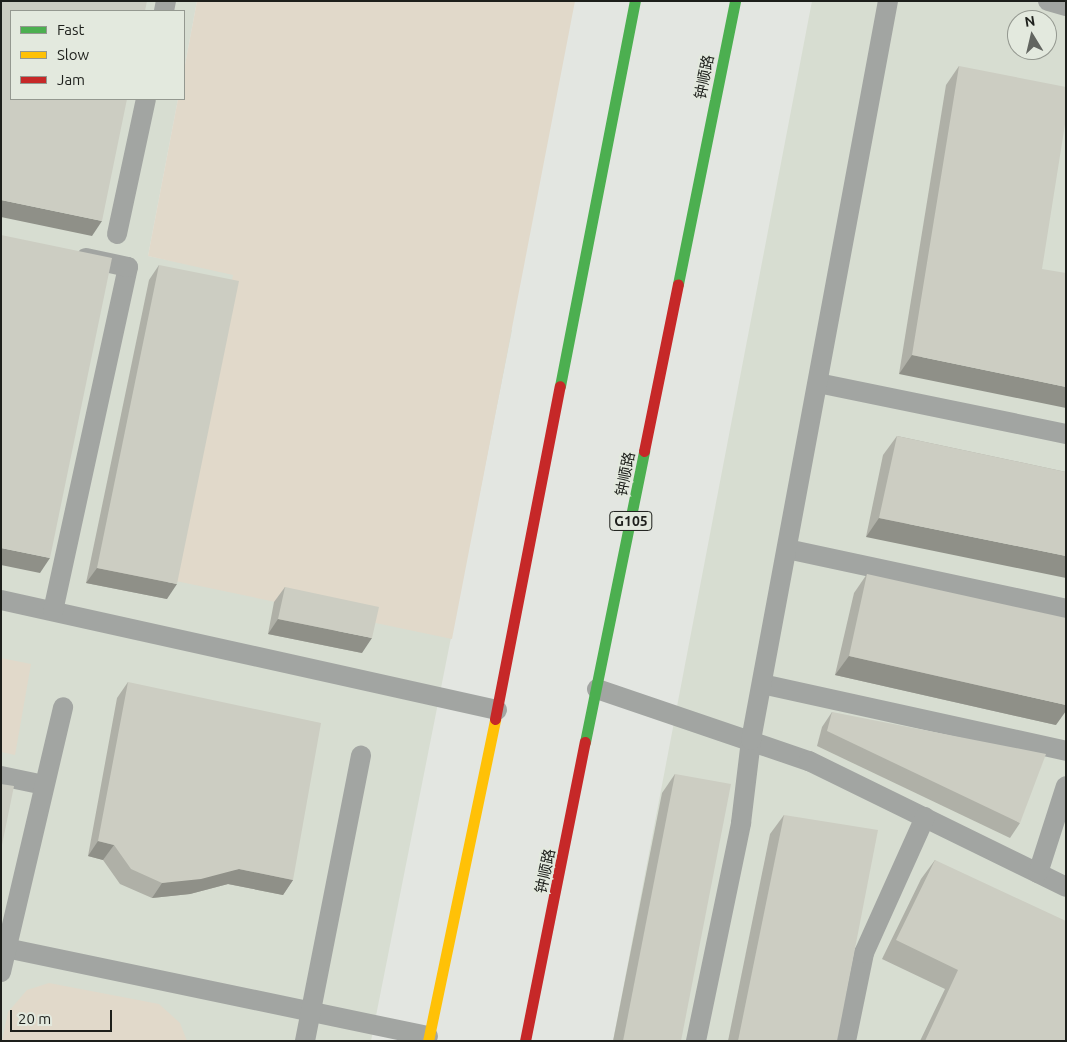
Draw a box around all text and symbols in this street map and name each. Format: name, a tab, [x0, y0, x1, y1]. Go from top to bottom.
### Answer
legend	[10, 10, 185, 100]
north arrow	[1007, 10, 1057, 60]
text: N	[1023, 12, 1036, 30]
text: Fast	[57, 21, 84, 38]
text: Slow	[57, 46, 89, 63]
street label: 钟顺路	[691, 53, 717, 101]
text: Jam	[57, 71, 85, 88]
street label: 钟顺路	[612, 450, 638, 498]
road number: G105	[608, 510, 654, 532]
street label: 钟顺路	[532, 847, 558, 895]
scale bar	[12, 1000, 115, 1032]
text: 20 m	[18, 1010, 51, 1027]

